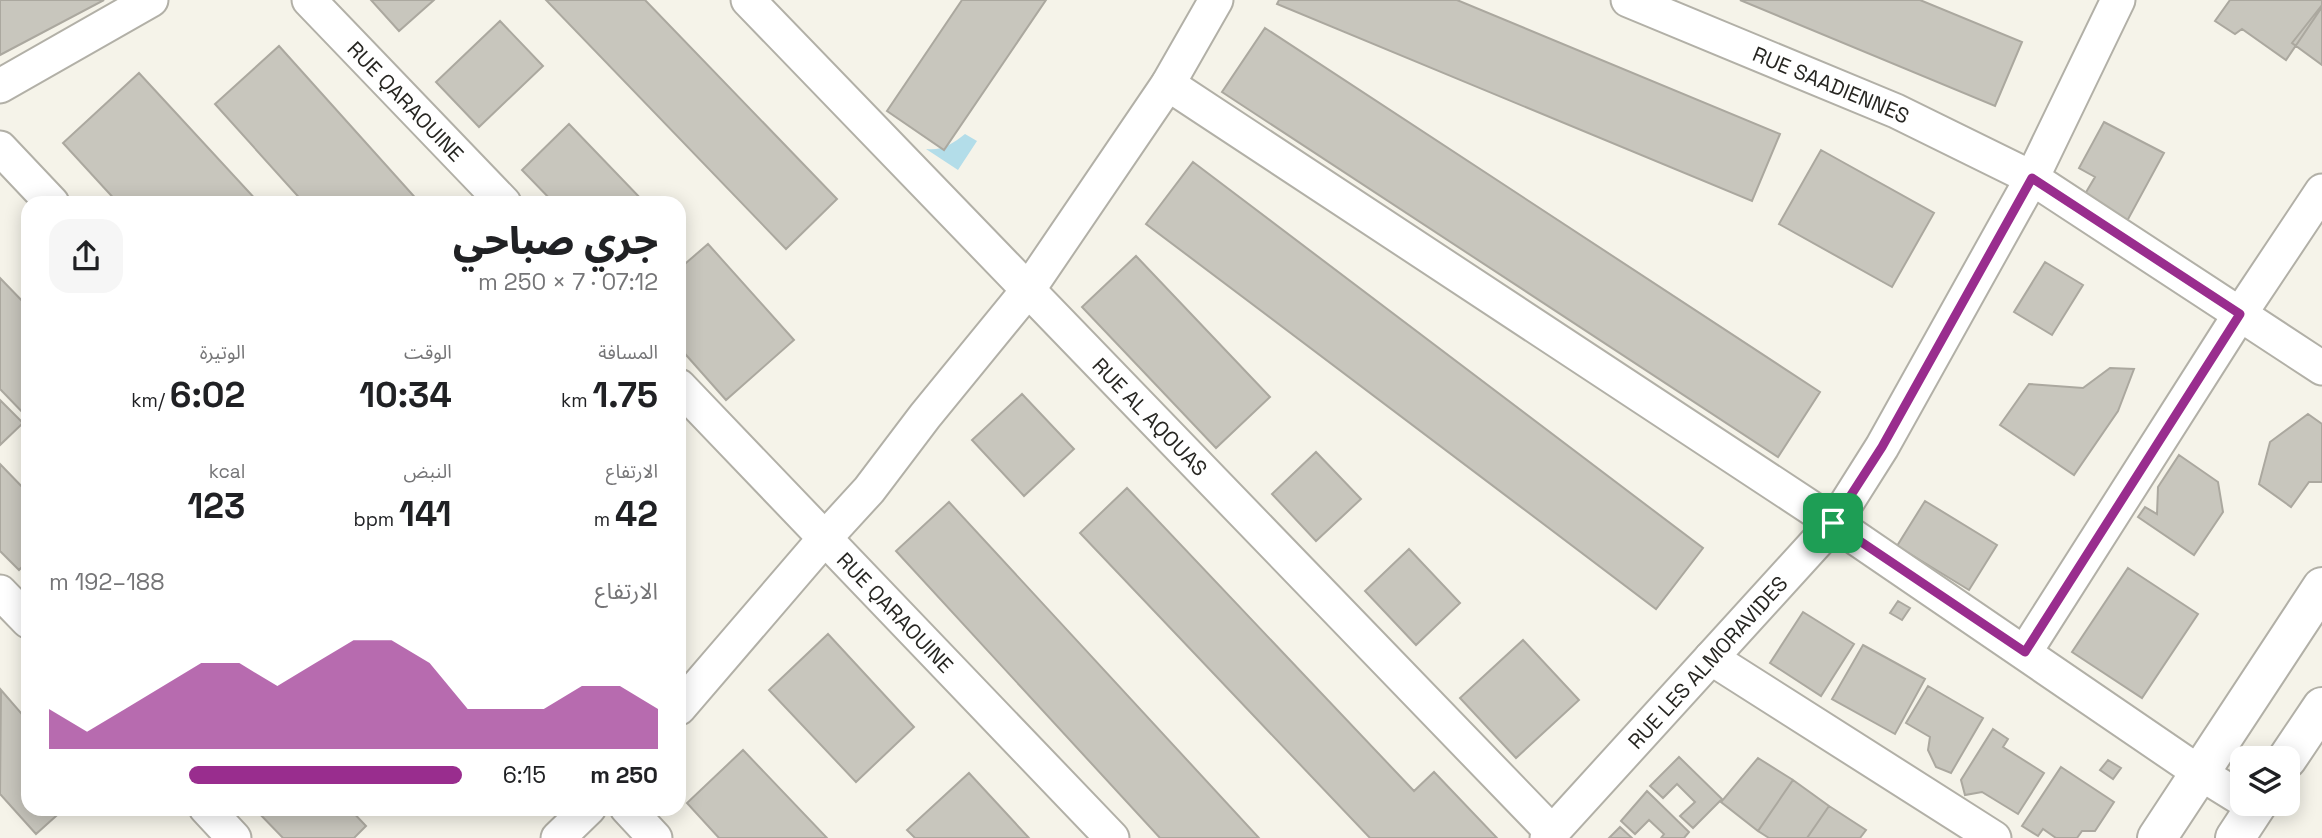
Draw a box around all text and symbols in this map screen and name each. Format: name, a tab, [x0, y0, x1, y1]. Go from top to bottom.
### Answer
street label: RUE QARAOUINE	[342, 35, 470, 167]
street label: RUE SAADIENNES	[1749, 40, 1914, 129]
text: جري صباحي	[453, 217, 658, 265]
button: share	[49, 219, 123, 293]
text: 07:12 · 7 × 250 m	[478, 267, 658, 297]
text: الوتيرة	[200, 340, 245, 365]
text: الوقت	[404, 340, 452, 365]
text: المسافة	[598, 340, 658, 365]
street label: RUE AL AQOUAS	[1087, 351, 1214, 481]
text: 6:02	[170, 373, 245, 417]
text: 10:34	[359, 373, 452, 417]
text: 1.75	[593, 373, 658, 417]
text: /km	[131, 388, 170, 413]
text: km	[561, 388, 593, 413]
text: kcal	[209, 459, 245, 484]
text: النبض	[403, 459, 452, 484]
text: الارتفاع	[606, 459, 658, 484]
text: 123	[187, 484, 245, 528]
text: 141	[399, 492, 452, 536]
text: 42	[615, 492, 658, 536]
pin	[1803, 493, 1863, 553]
icon: arrive	[1814, 504, 1852, 542]
text: bpm	[353, 507, 399, 532]
text: m	[594, 507, 615, 532]
street label: RUE QARAOUINE	[832, 546, 960, 678]
text: 188–192 m	[49, 567, 165, 597]
street label: RUE LES ALMORAVIDES	[1622, 570, 1793, 754]
text: الارتفاع	[595, 576, 658, 606]
map controls	[2230, 746, 2300, 816]
button: layers	[2230, 746, 2300, 816]
text: 6:15	[503, 760, 546, 790]
text: 250 m	[590, 760, 658, 790]

